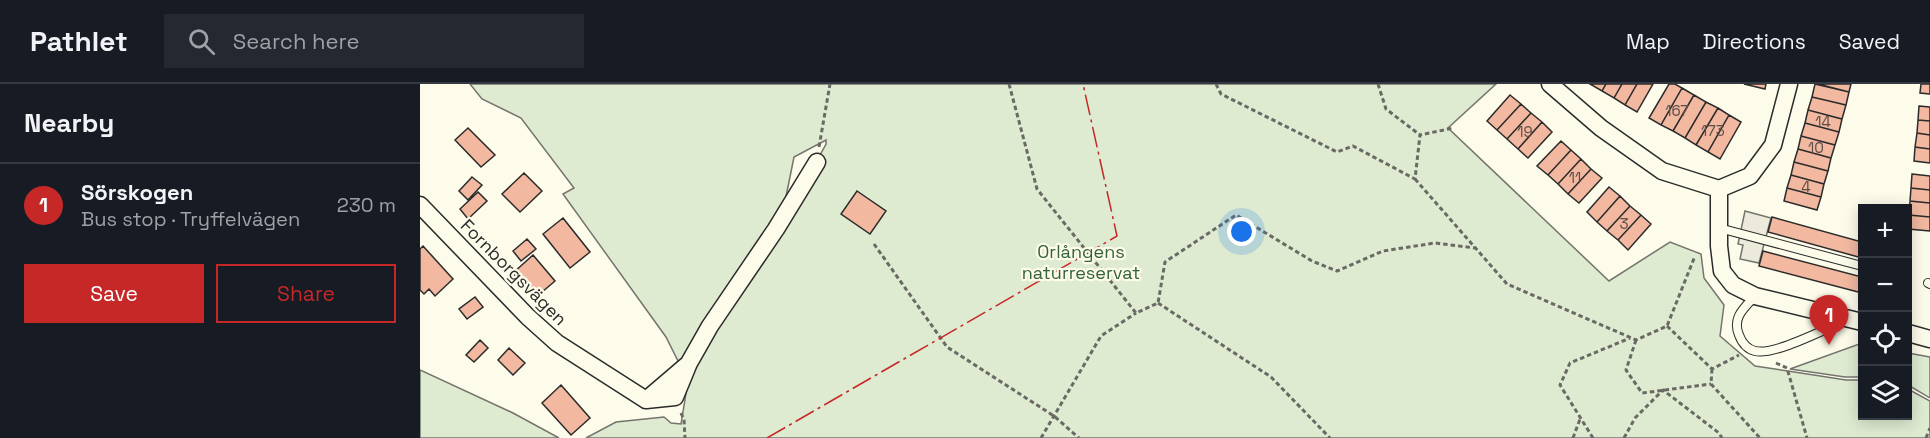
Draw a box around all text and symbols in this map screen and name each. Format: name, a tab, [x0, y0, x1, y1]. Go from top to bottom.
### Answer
search box	[164, 14, 584, 68]
text: Pathlet	[30, 23, 128, 59]
icon: search	[185, 25, 218, 58]
text: Search here	[233, 27, 360, 55]
text: Map	[1626, 28, 1670, 55]
text: Directions	[1703, 28, 1806, 55]
text: Saved	[1839, 28, 1900, 55]
house number: 167	[1665, 101, 1689, 120]
text: Nearby	[24, 106, 114, 140]
house number: 14	[1815, 112, 1831, 131]
house number: 173	[1701, 121, 1725, 140]
house number: 19	[1517, 122, 1533, 141]
house number: 10	[1808, 138, 1824, 157]
house number: 11	[1569, 168, 1581, 187]
house number: 4	[1801, 177, 1811, 196]
text: Sörskogen	[81, 178, 193, 206]
text: 1	[39, 192, 48, 218]
text: 230 m	[337, 192, 396, 218]
map controls	[1858, 204, 1912, 420]
button: +	[1858, 204, 1912, 258]
text: Bus stop · Tryffelvägen	[81, 206, 300, 232]
street label: Fornborgsvägen	[456, 214, 572, 330]
house number: 3	[1619, 214, 1629, 233]
your location	[1227, 217, 1256, 246]
park label: Orlångens naturreservat	[1022, 240, 1140, 284]
button: −	[1858, 258, 1912, 312]
button: Save	[24, 264, 204, 323]
button: Share	[216, 264, 396, 323]
pin: 1	[1810, 296, 1848, 345]
button: locate	[1858, 312, 1912, 366]
button: layers	[1858, 366, 1912, 420]

